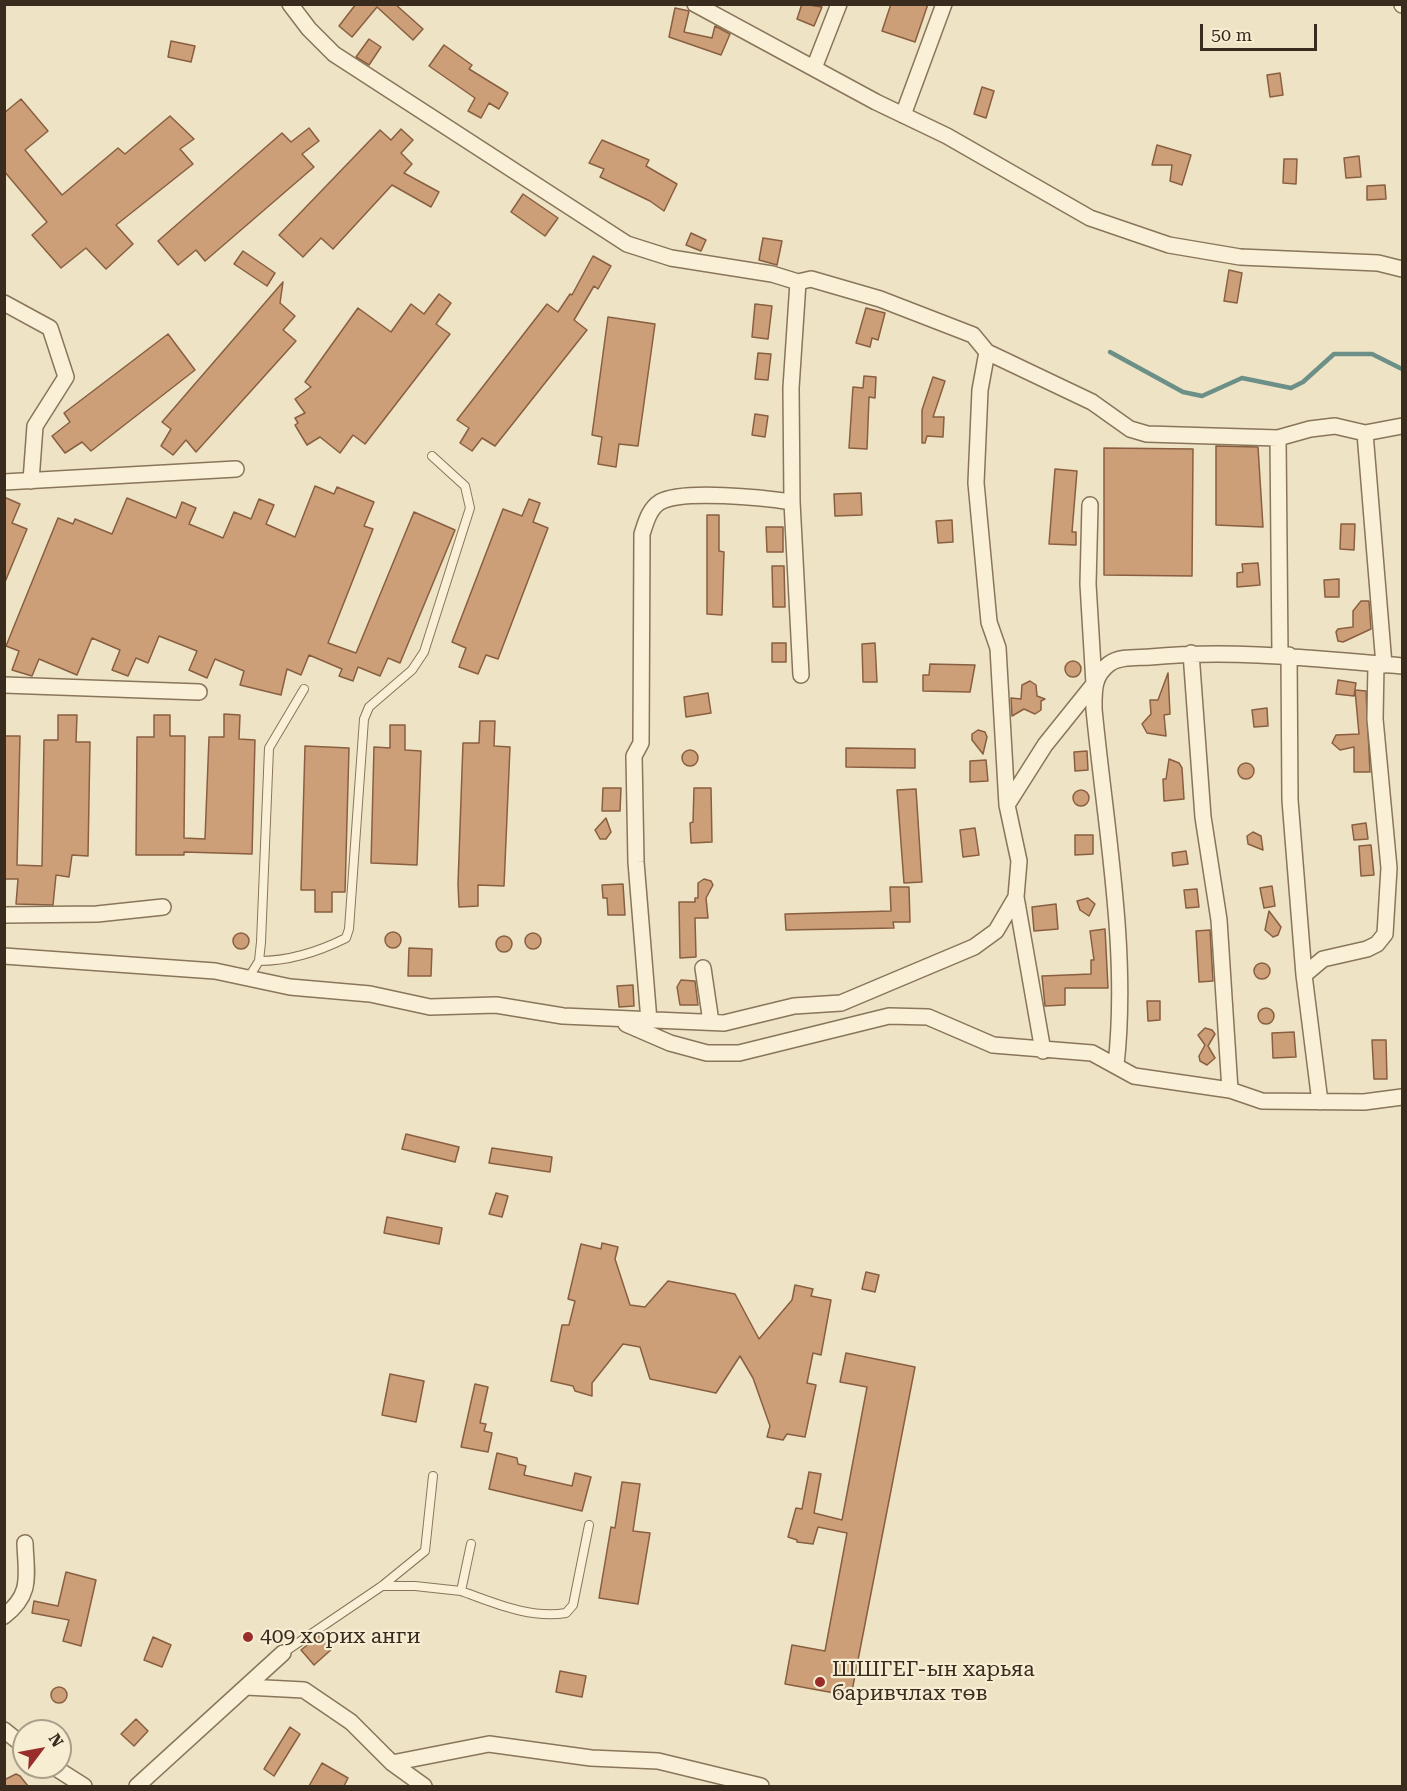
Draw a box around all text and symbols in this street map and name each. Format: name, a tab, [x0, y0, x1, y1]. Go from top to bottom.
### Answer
scale bar	[1203, 12, 1320, 50]
text: 50 m	[1211, 24, 1252, 45]
place label: 409 хорих анги	[260, 1624, 420, 1650]
marker: 409 хорих анги	[241, 1630, 255, 1644]
place label: ШШГЕГ-ын харьяа баривчлах төв	[832, 1657, 1035, 1707]
marker: ШШГЕГ-ын харьяа баривчлах төв	[813, 1675, 827, 1689]
north arrow	[12, 1719, 72, 1779]
text: N	[45, 1730, 67, 1751]

